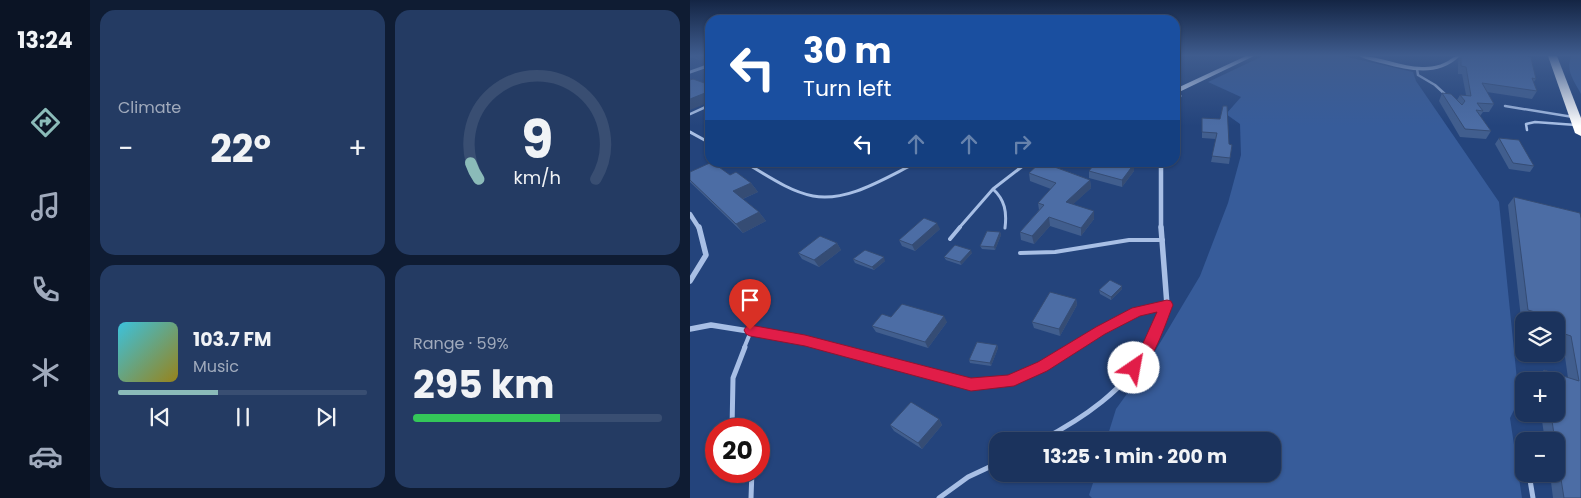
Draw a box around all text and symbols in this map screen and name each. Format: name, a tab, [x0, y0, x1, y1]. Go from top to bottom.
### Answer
text: 13:24	[17, 25, 73, 56]
text: 30 m	[803, 26, 891, 75]
icon: left	[720, 35, 785, 100]
text: Turn left	[803, 73, 891, 104]
text: Climate	[118, 96, 181, 119]
text: 9	[522, 103, 553, 176]
icon: directions	[28, 105, 63, 140]
text: 22°	[210, 122, 271, 175]
text: −	[118, 129, 133, 168]
text: +	[348, 129, 367, 168]
icon: left	[849, 130, 877, 158]
icon: ahead	[902, 130, 930, 158]
icon: ahead	[955, 130, 983, 158]
icon: right	[1008, 130, 1036, 158]
text: km/h	[514, 165, 561, 190]
icon: music	[28, 189, 63, 224]
icon: phone	[28, 272, 63, 307]
pin	[729, 279, 771, 330]
icon: arrive	[736, 286, 764, 314]
map controls	[1515, 312, 1565, 482]
button: layers	[1515, 312, 1565, 362]
text: 103.7 FM	[193, 326, 271, 353]
text: Range · 59%	[413, 332, 509, 355]
position arrow	[1107, 341, 1159, 393]
icon: climate	[28, 355, 63, 390]
text: Music	[193, 355, 239, 378]
text: 295 km	[413, 358, 555, 411]
button: +	[1515, 372, 1565, 422]
icon: previous	[146, 403, 174, 431]
icon: pause	[229, 403, 257, 431]
icon: next	[312, 403, 340, 431]
speed limit sign: 20	[705, 418, 770, 483]
button: −	[1515, 432, 1565, 482]
icon: car	[28, 439, 63, 474]
text: 13:25 · 1 min · 200 m	[1043, 443, 1227, 470]

